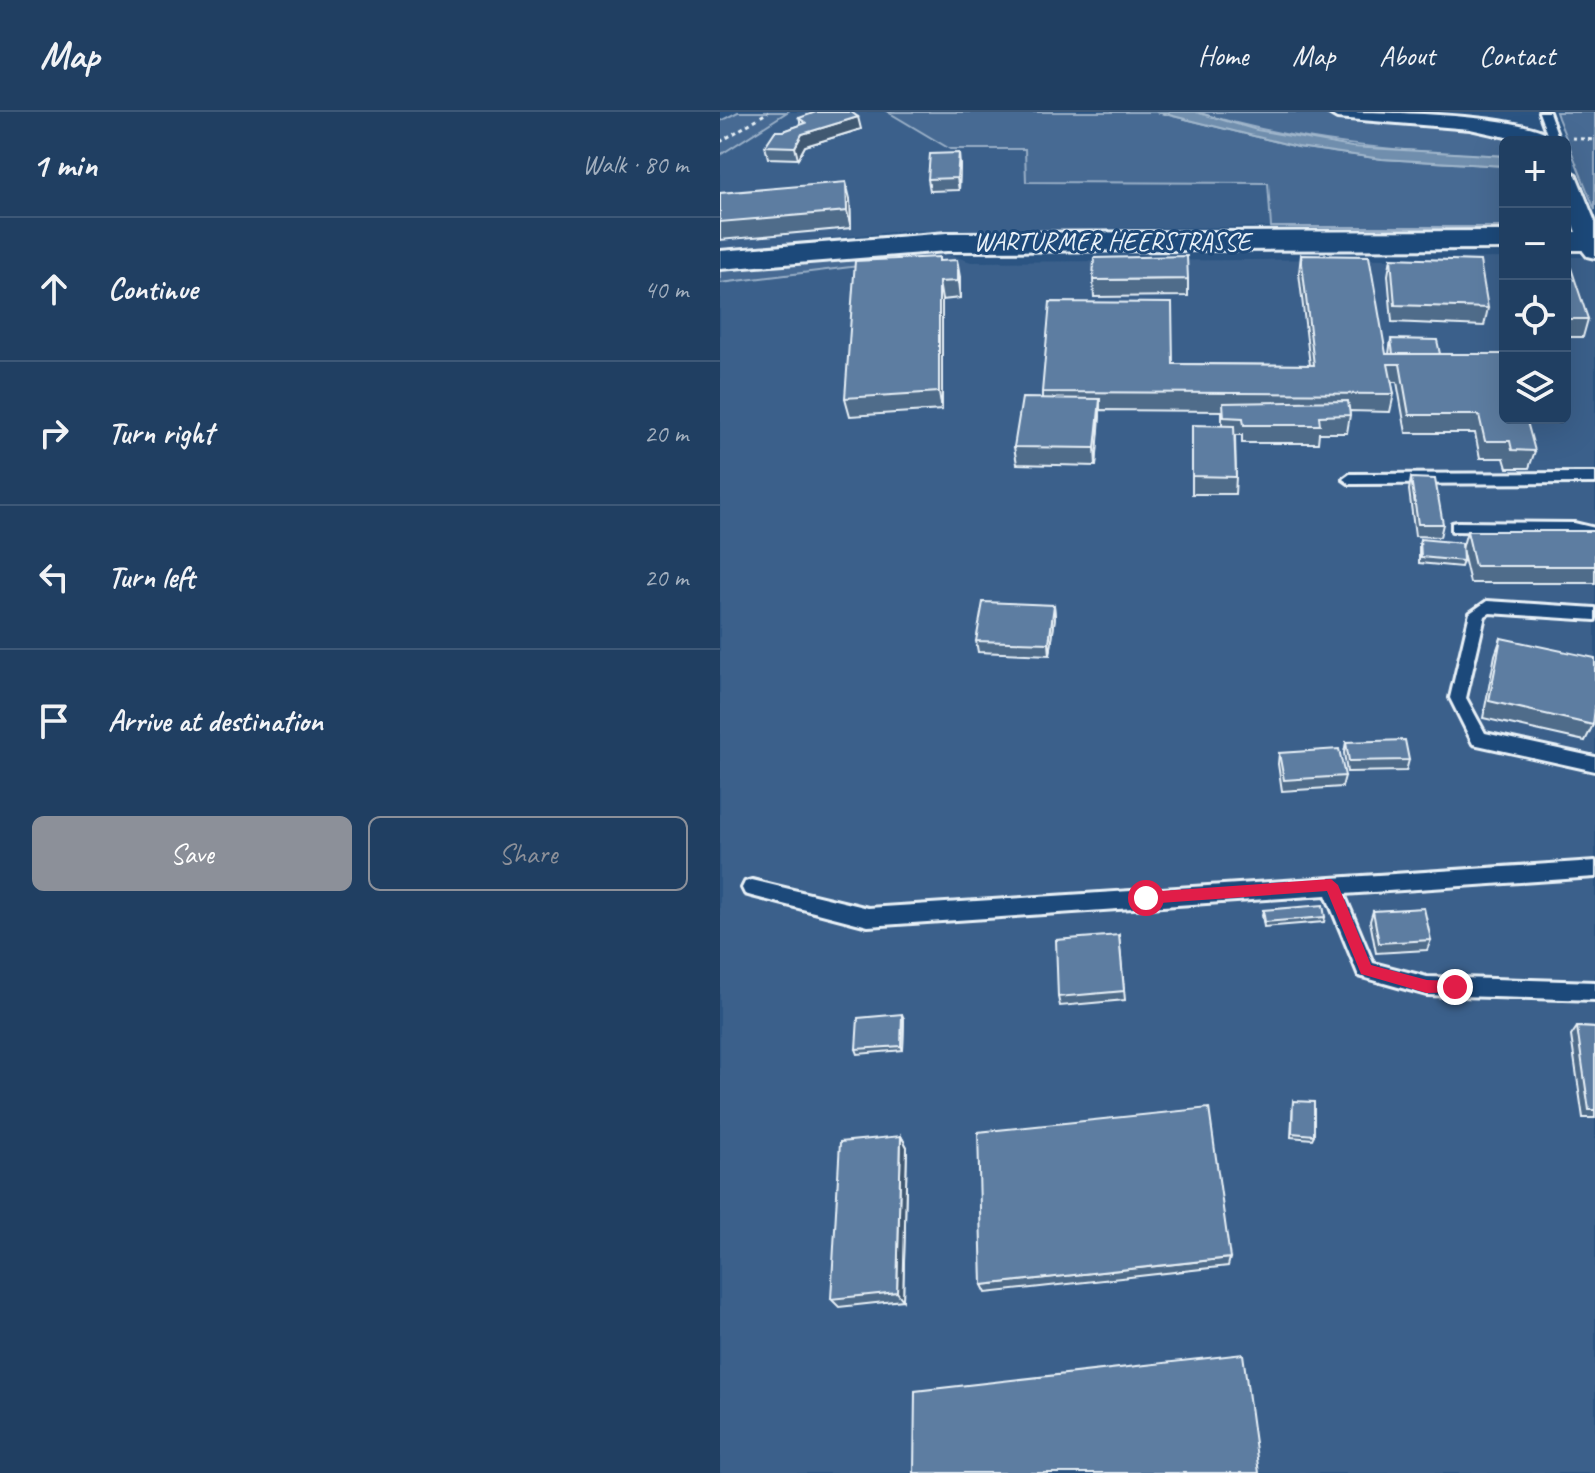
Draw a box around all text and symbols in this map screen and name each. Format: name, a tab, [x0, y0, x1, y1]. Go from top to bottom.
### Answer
text: Map	[40, 32, 99, 79]
text: Home	[1198, 38, 1248, 73]
text: Map	[1292, 38, 1335, 73]
text: About	[1379, 38, 1435, 73]
text: Contact	[1479, 38, 1555, 73]
map controls	[1499, 136, 1571, 424]
button: +	[1499, 136, 1571, 208]
text: 1 min	[32, 143, 97, 186]
text: Walk · 80 m	[582, 148, 688, 181]
button: −	[1499, 208, 1571, 280]
street label: WARTURMER HEERSTRASSE	[974, 225, 1254, 258]
icon: ahead	[32, 267, 76, 311]
text: Continue	[108, 270, 198, 308]
text: 40 m	[644, 273, 688, 306]
button: locate	[1499, 280, 1571, 352]
button: layers	[1499, 352, 1571, 424]
icon: right	[32, 411, 76, 455]
text: Turn right	[108, 414, 213, 452]
text: 20 m	[644, 417, 688, 450]
icon: left	[32, 555, 76, 599]
text: Turn left	[108, 558, 195, 596]
text: 20 m	[644, 561, 688, 594]
icon: arrive	[32, 699, 76, 743]
text: Arrive at destination	[108, 702, 323, 740]
button: Save	[32, 816, 352, 891]
button: Share	[368, 816, 688, 891]
route start	[1128, 880, 1164, 916]
route end	[1437, 969, 1473, 1005]

